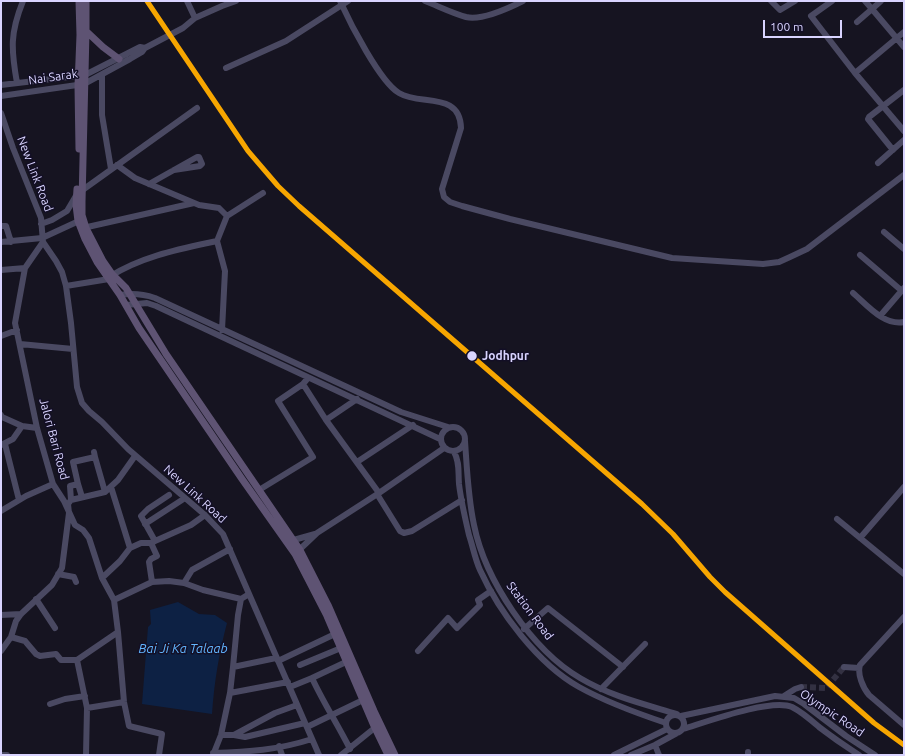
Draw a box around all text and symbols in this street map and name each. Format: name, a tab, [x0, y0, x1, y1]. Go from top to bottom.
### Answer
scale bar	[765, 12, 844, 38]
text: 100 m	[770, 20, 803, 33]
street label: Nai Sarak	[27, 66, 79, 88]
street label: New Link Road	[14, 134, 56, 214]
marker: Jodhpur	[465, 349, 479, 363]
place label: Jodhpur	[482, 349, 529, 363]
street label: Jalori Bari Road	[36, 397, 72, 481]
street label: New Link Road	[161, 462, 229, 526]
street label: Station Road	[503, 579, 557, 643]
water label: Bai Ji Ka Talaab	[138, 641, 228, 657]
street label: Olympic Road	[797, 686, 867, 740]

